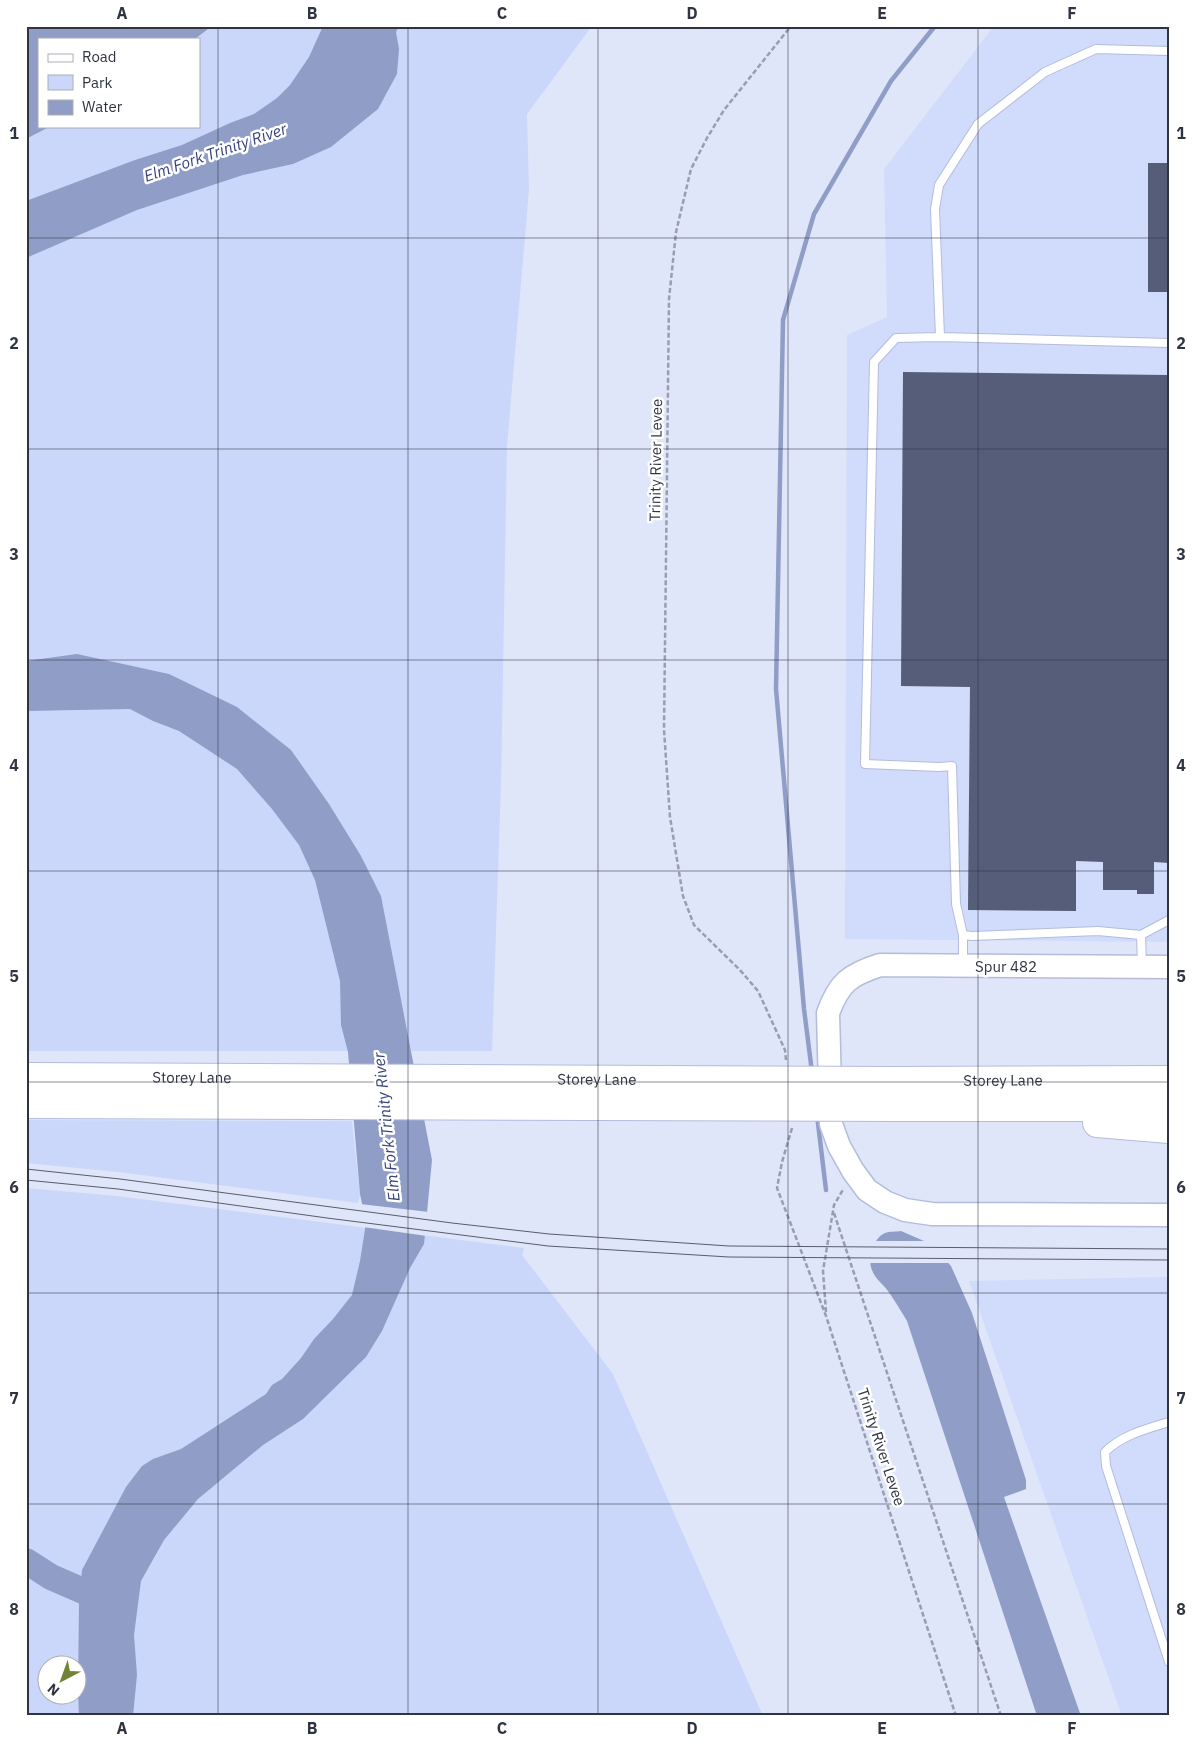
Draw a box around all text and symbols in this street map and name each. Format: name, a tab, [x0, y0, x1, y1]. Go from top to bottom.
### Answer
text: A	[117, 3, 128, 23]
text: B	[307, 3, 318, 23]
text: C	[497, 3, 507, 23]
text: D	[686, 3, 698, 23]
text: E	[877, 3, 887, 23]
text: F	[1067, 3, 1077, 23]
legend	[38, 38, 200, 128]
text: Road	[82, 47, 117, 66]
text: Park	[82, 73, 112, 92]
text: Water	[82, 97, 123, 116]
water label: Elm Fork Trinity River	[141, 118, 290, 186]
text: 1	[9, 123, 19, 143]
text: 1	[1176, 123, 1186, 143]
text: 2	[9, 333, 19, 353]
text: 2	[1176, 333, 1186, 353]
street label: Trinity River Levee	[645, 398, 666, 522]
text: 3	[9, 544, 19, 564]
text: 3	[1176, 544, 1186, 564]
text: 4	[9, 755, 19, 775]
text: 4	[1176, 755, 1186, 775]
street label: Spur 482	[975, 957, 1037, 976]
text: 5	[9, 966, 19, 986]
text: 5	[1176, 966, 1186, 986]
water label: Elm Fork Trinity River	[368, 1050, 404, 1202]
street label: Storey Lane	[152, 1068, 232, 1087]
street label: Storey Lane	[557, 1069, 637, 1089]
street label: Storey Lane	[963, 1070, 1043, 1090]
text: 6	[9, 1177, 19, 1197]
text: 6	[1176, 1177, 1186, 1197]
street label: Trinity River Levee	[853, 1386, 909, 1508]
text: 7	[9, 1388, 19, 1408]
text: 7	[1176, 1388, 1186, 1408]
text: 8	[9, 1599, 19, 1619]
text: 8	[1176, 1599, 1186, 1619]
north arrow	[38, 1654, 88, 1704]
text: N	[44, 1680, 63, 1700]
text: A	[117, 1718, 128, 1738]
text: B	[307, 1718, 318, 1738]
text: C	[497, 1718, 507, 1738]
text: D	[686, 1718, 698, 1738]
text: E	[877, 1718, 887, 1738]
text: F	[1067, 1718, 1077, 1738]

